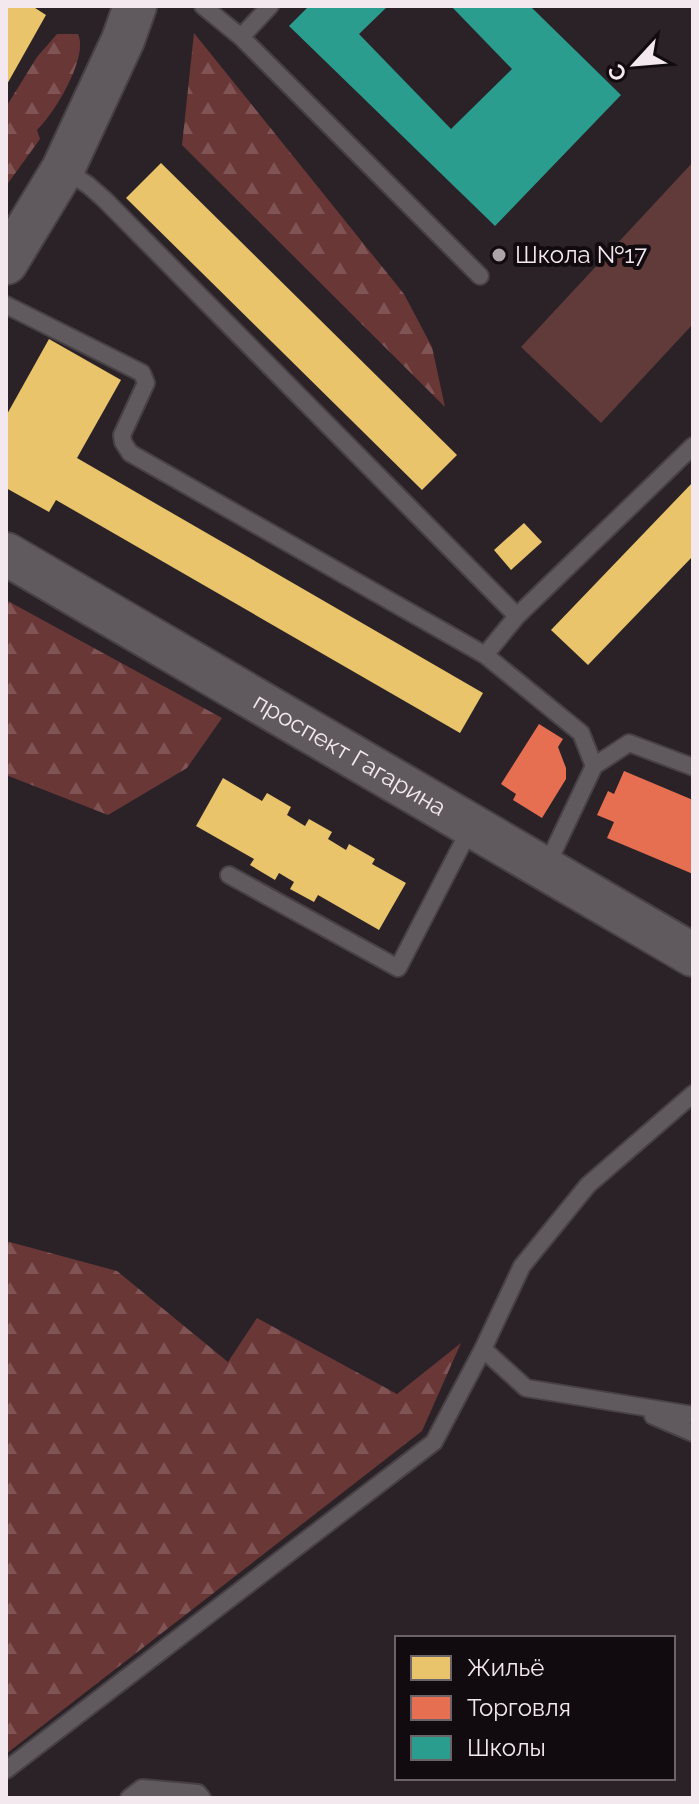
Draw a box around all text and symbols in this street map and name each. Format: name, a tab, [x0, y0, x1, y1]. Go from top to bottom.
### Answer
north arrow	[595, 24, 675, 104]
text: С	[602, 60, 632, 85]
place label: Школа №17	[515, 240, 647, 269]
marker: Школа №17	[490, 246, 508, 264]
street label: проспект Гагарина	[248, 687, 452, 822]
legend	[395, 1636, 675, 1780]
text: Жильё	[467, 1653, 544, 1682]
text: Торговля	[467, 1693, 571, 1722]
text: Школы	[467, 1733, 546, 1762]

